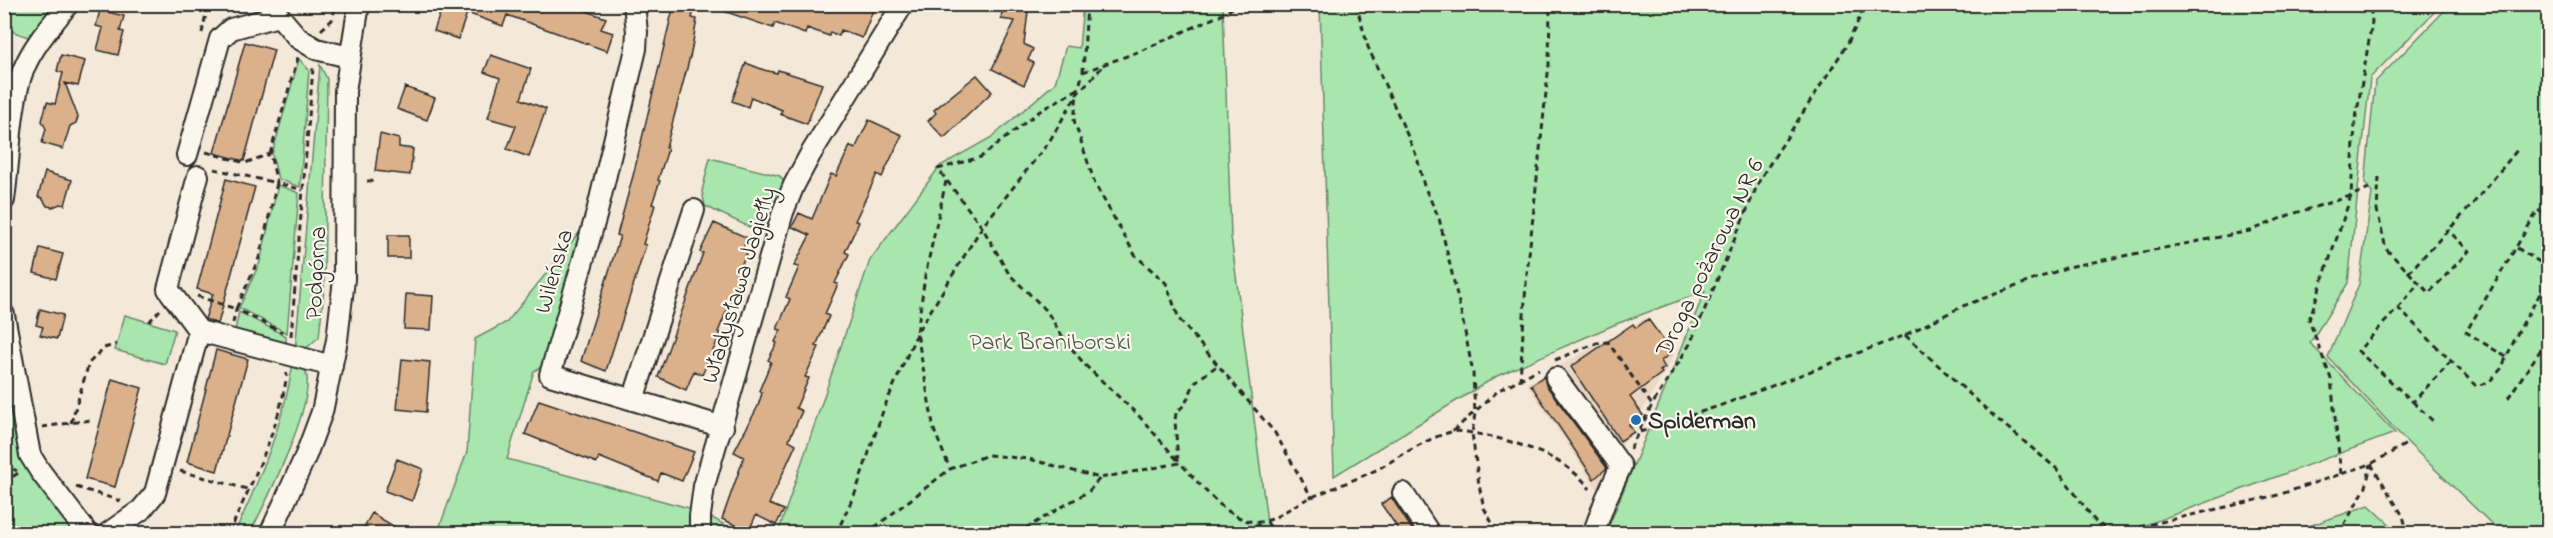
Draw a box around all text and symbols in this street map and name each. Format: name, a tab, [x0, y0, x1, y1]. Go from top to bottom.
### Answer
street label: Droga pożarowa NR 6	[1648, 153, 1775, 364]
street label: Władysława Jagiełły	[694, 183, 788, 389]
street label: Podgórna	[298, 225, 337, 321]
street label: Wileńska	[527, 225, 584, 318]
park label: Park Braniborski	[969, 326, 1131, 361]
place label: Spiderman	[1648, 405, 1756, 440]
marker: Spiderman	[1629, 413, 1643, 427]

